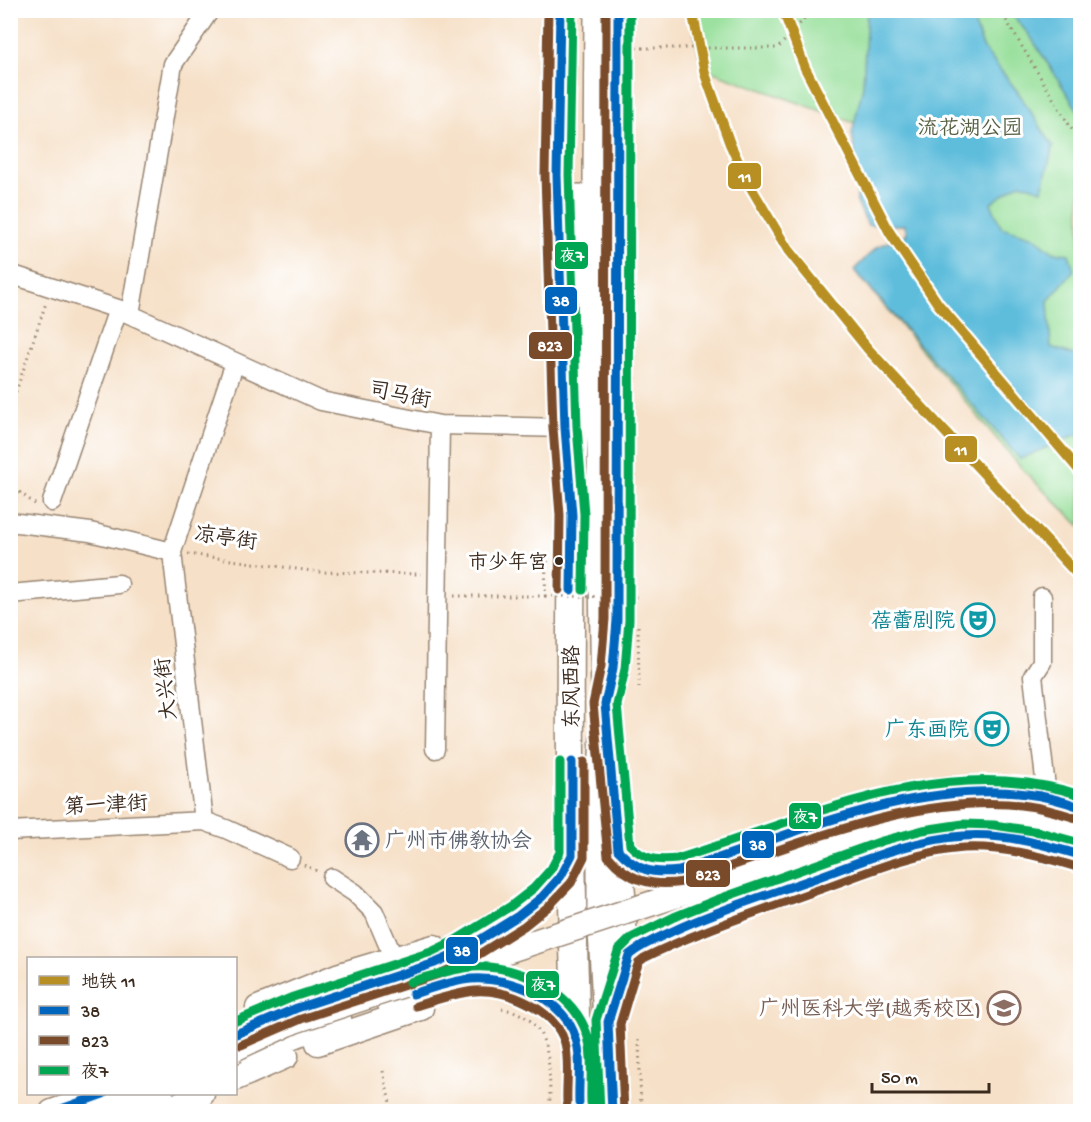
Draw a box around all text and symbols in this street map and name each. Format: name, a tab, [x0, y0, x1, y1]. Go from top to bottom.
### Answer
park label: 流花湖公园	[918, 117, 1023, 143]
line badge: 11	[727, 162, 762, 190]
text: 11	[738, 170, 751, 189]
line badge: 夜7	[554, 241, 589, 270]
text: 夜7	[560, 247, 585, 268]
line badge: 38	[544, 286, 578, 315]
text: 38	[551, 294, 570, 313]
line badge: 823	[528, 331, 573, 360]
text: 823	[538, 339, 562, 358]
street label: 司马街	[366, 378, 433, 416]
line badge: 11	[944, 435, 978, 463]
text: 11	[954, 443, 967, 462]
street label: 凉亭街	[193, 522, 259, 557]
place label: 市少年宫	[468, 551, 548, 576]
marker: 市少年宫	[553, 555, 565, 567]
theatre icon: 蓓蕾剧院	[960, 602, 996, 638]
place label: 蓓蕾剧院	[871, 609, 955, 636]
street label: 东风西路	[560, 645, 587, 729]
street label: 大兴街	[151, 656, 185, 721]
theatre icon: 广东画院	[974, 711, 1010, 747]
place label: 广东画院	[885, 718, 969, 745]
street label: 第一津街	[63, 791, 149, 822]
line badge: 夜7	[788, 802, 822, 830]
text: 夜7	[793, 808, 818, 829]
temple icon: 广州市佛教协会	[344, 822, 380, 858]
place label: 广州市佛教协会	[385, 829, 532, 856]
line badge: 38	[741, 830, 775, 859]
text: 38	[748, 838, 767, 857]
line badge: 823	[685, 859, 731, 888]
text: 823	[696, 868, 720, 887]
line badge: 38	[445, 936, 479, 965]
text: 38	[452, 944, 471, 963]
legend	[27, 957, 237, 1095]
line badge: 夜7	[525, 970, 560, 999]
text: 地铁 11	[81, 972, 136, 994]
text: 夜7	[531, 976, 556, 997]
school or university icon: 广州医科大学(越秀校区)	[986, 990, 1022, 1026]
place label: 广州医科大学(越秀校区)	[759, 997, 981, 1024]
text: 38	[80, 1003, 100, 1024]
text: 823	[81, 1033, 109, 1054]
scale bar	[872, 1056, 989, 1094]
text: 夜7	[81, 1062, 109, 1084]
text: 50 m	[881, 1069, 918, 1090]

